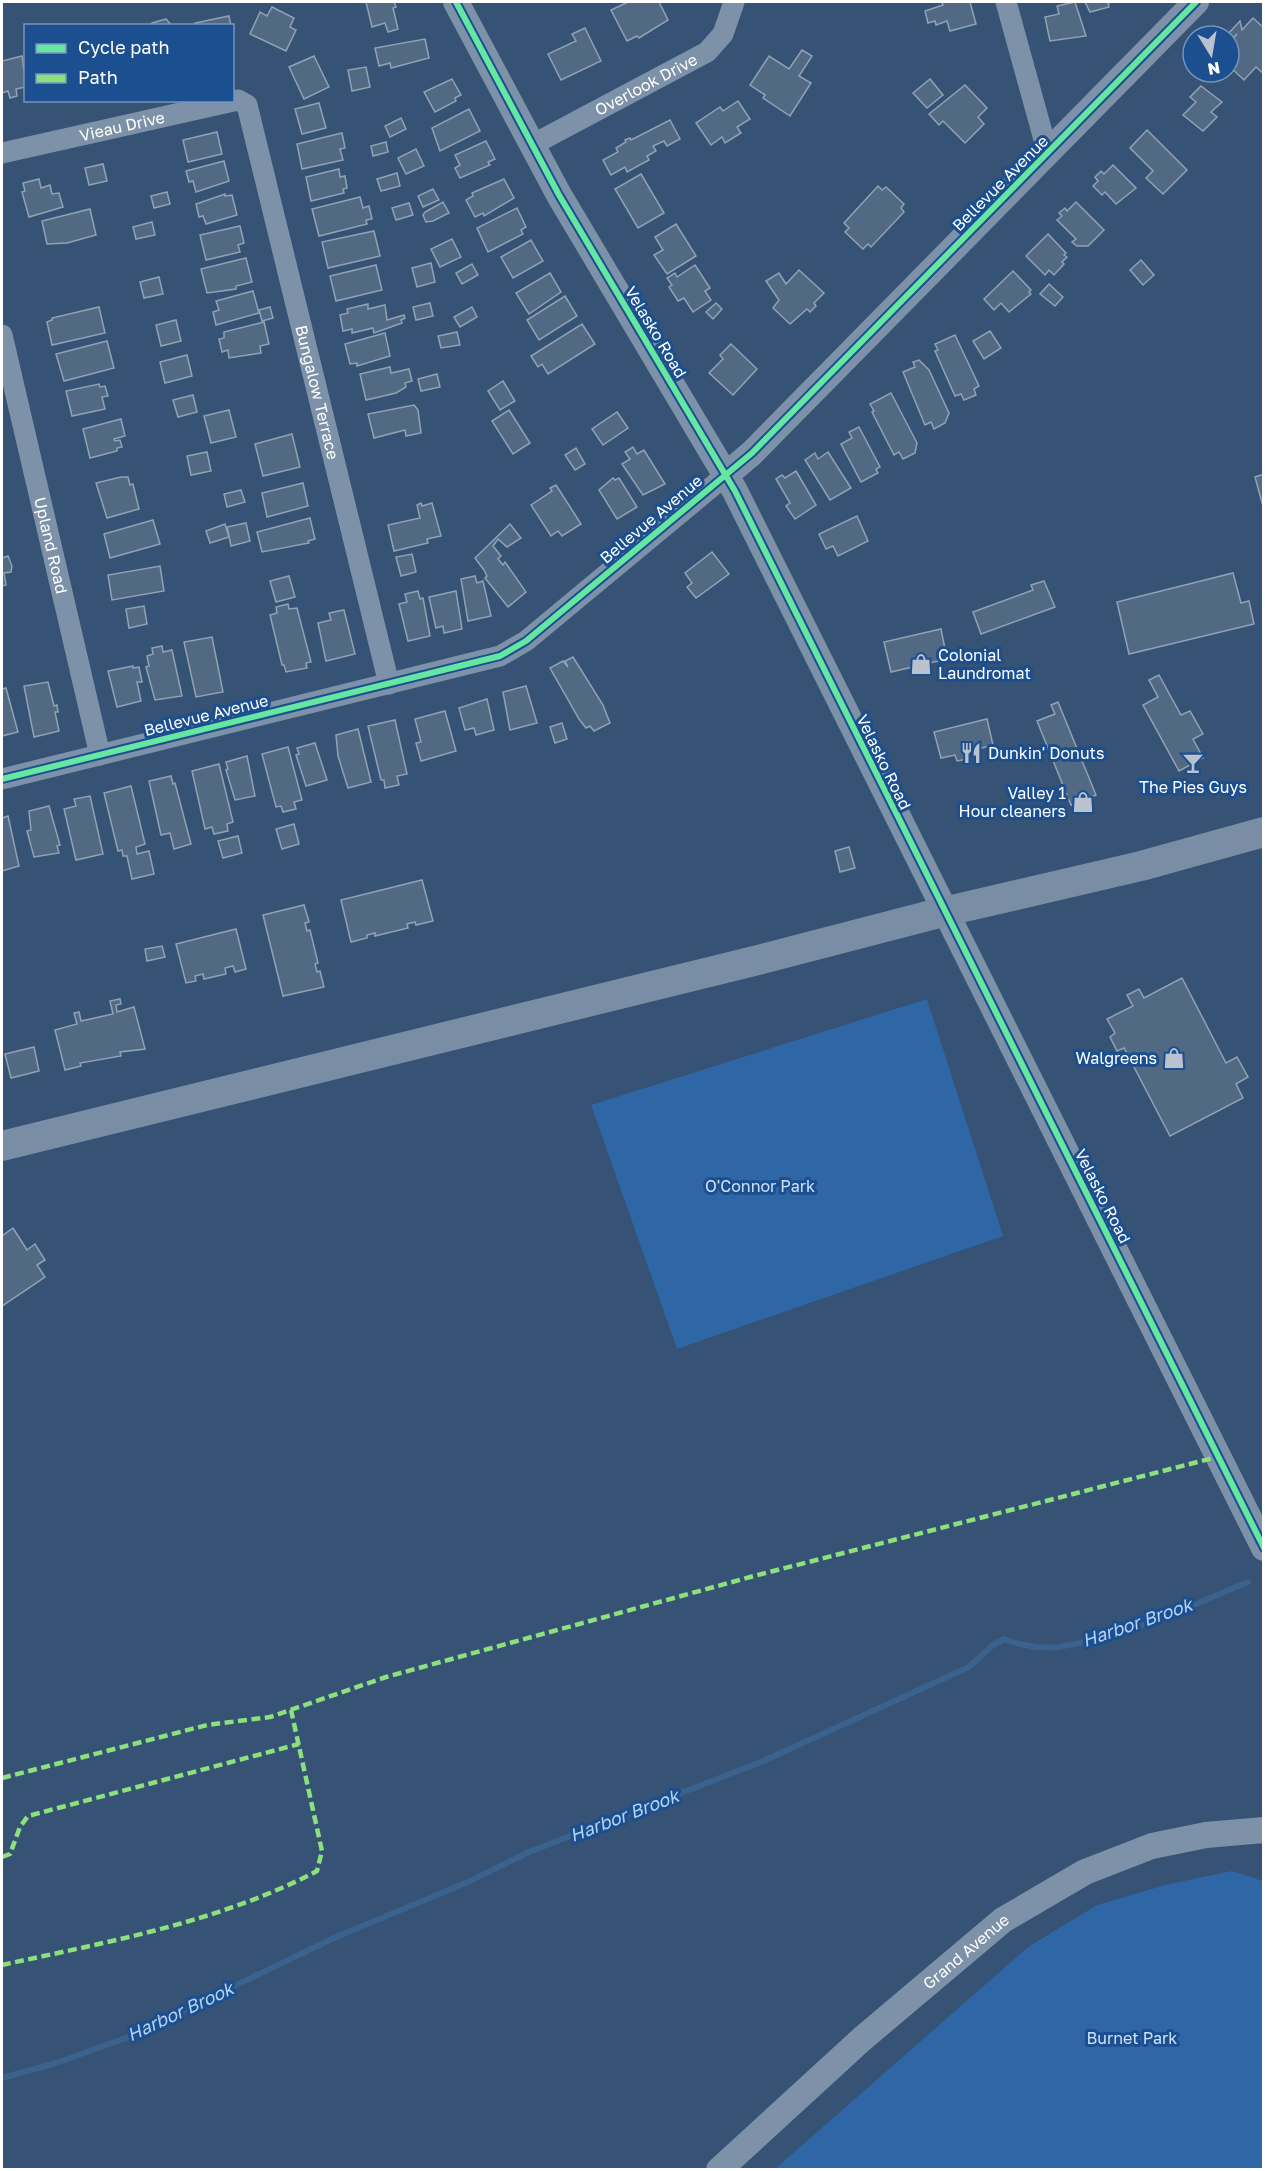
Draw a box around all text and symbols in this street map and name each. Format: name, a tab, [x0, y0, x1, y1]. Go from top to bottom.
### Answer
legend	[24, 24, 234, 102]
north arrow	[1181, 24, 1241, 84]
text: Cycle path	[78, 36, 170, 58]
street label: Overlook Drive	[591, 49, 700, 120]
text: N	[1206, 58, 1222, 80]
text: Path	[78, 66, 118, 88]
street label: Vieau Drive	[78, 107, 167, 145]
street label: Bellevue Avenue	[948, 131, 1052, 235]
street label: Velasko Road	[621, 283, 691, 381]
street label: Bungalow Terrace	[291, 323, 344, 462]
street label: Bellevue Avenue	[596, 470, 706, 568]
street label: Upland Road	[30, 495, 72, 596]
place label: Colonial Laundromat	[938, 645, 1031, 683]
shop icon: Colonial Laundromat	[909, 652, 933, 676]
street label: Bellevue Avenue	[142, 690, 270, 740]
street label: Velasko Road	[852, 711, 916, 813]
restaurant icon: Dunkin' Donuts	[959, 741, 983, 765]
place label: Dunkin' Donuts	[988, 743, 1104, 763]
bar icon: The Pies Guys	[1181, 751, 1205, 775]
place label: The Pies Guys	[1139, 777, 1247, 797]
place label: Valley 1 Hour cleaners	[958, 783, 1066, 821]
shop icon: Valley 1 Hour cleaners	[1071, 790, 1095, 814]
shop icon: Walgreens	[1162, 1046, 1186, 1070]
place label: Walgreens	[1075, 1048, 1157, 1068]
street label: Velasko Road	[1071, 1145, 1135, 1247]
park label: O'Connor Park	[705, 1176, 815, 1196]
water label: Harbor Brook	[1079, 1592, 1197, 1651]
water label: Harbor Brook	[566, 1783, 683, 1846]
street label: Grand Avenue	[919, 1909, 1012, 1993]
water label: Harbor Brook	[123, 1976, 238, 2045]
park label: Burnet Park	[1087, 2028, 1177, 2048]

